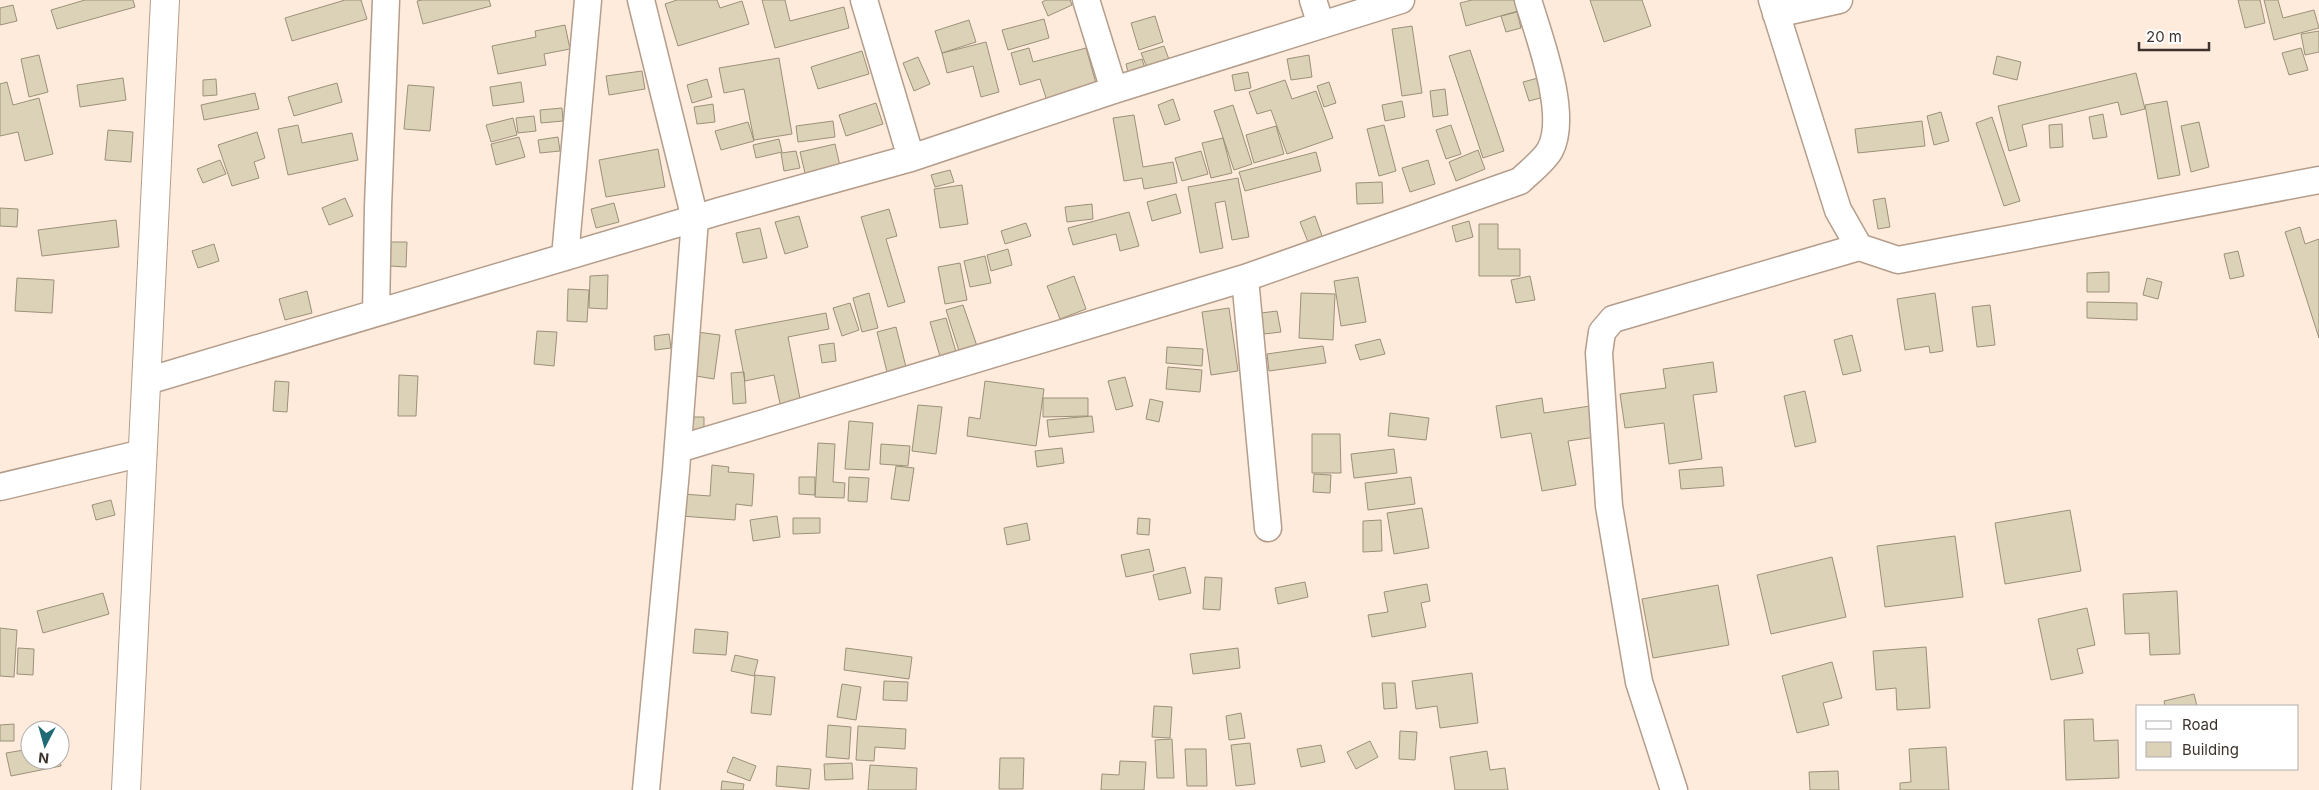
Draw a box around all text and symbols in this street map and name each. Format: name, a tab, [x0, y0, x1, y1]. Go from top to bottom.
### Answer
scale bar	[2139, 20, 2209, 52]
text: 20 m	[2146, 27, 2182, 46]
legend	[2136, 705, 2299, 770]
text: Road	[2182, 715, 2218, 734]
north arrow	[20, 720, 70, 770]
text: Building	[2182, 740, 2239, 759]
text: N	[37, 749, 50, 767]

